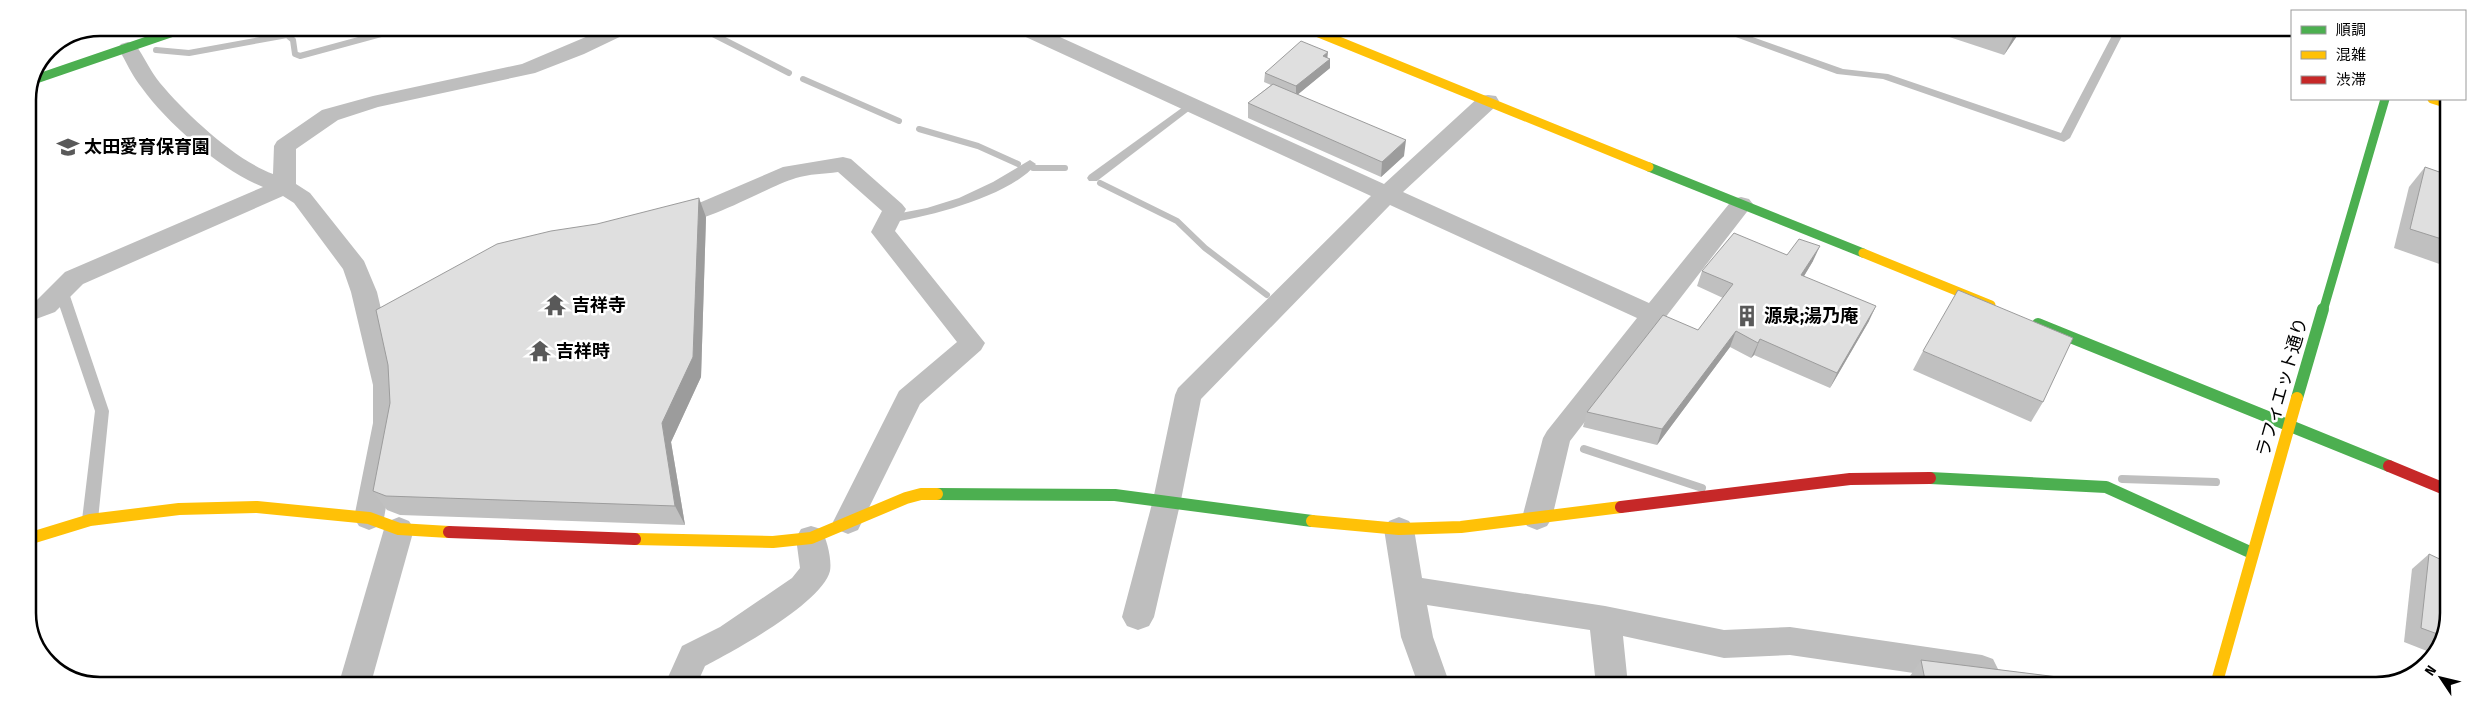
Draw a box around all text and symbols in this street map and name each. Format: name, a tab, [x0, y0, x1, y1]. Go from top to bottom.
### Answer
legend	[2291, 10, 2466, 100]
text: 順調	[2336, 21, 2366, 39]
text: 混雑	[2336, 46, 2366, 64]
text: 渋滞	[2336, 71, 2366, 89]
school or university icon: 太田愛育保育園	[55, 134, 81, 160]
place label: 太田愛育保育園	[84, 136, 210, 158]
temple icon: 吉祥寺	[542, 292, 568, 318]
place label: 吉祥寺	[572, 294, 626, 316]
building icon: 源泉;湯乃庵	[1734, 303, 1760, 329]
place label: 源泉;湯乃庵	[1764, 305, 1858, 327]
street label: ラフィエット通り	[2252, 315, 2312, 459]
temple icon: 吉祥時	[527, 338, 553, 364]
place label: 吉祥時	[556, 340, 610, 362]
north arrow	[2416, 653, 2466, 703]
text: N	[2421, 663, 2440, 679]

